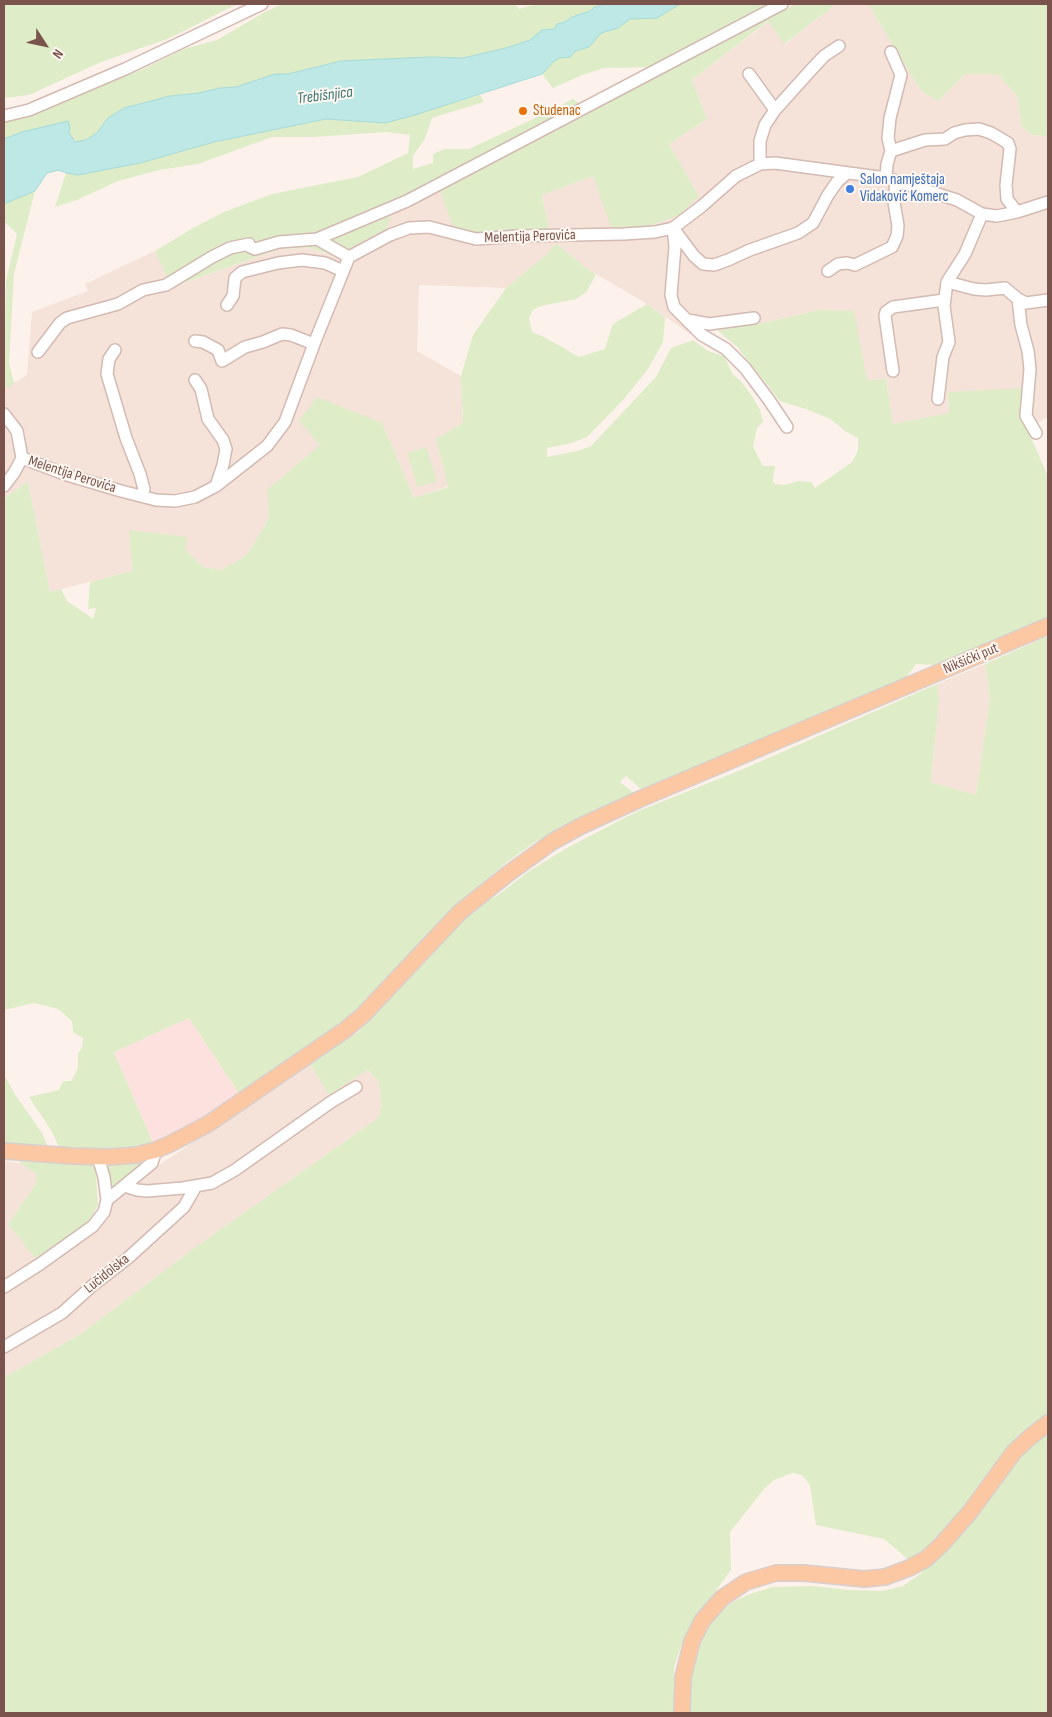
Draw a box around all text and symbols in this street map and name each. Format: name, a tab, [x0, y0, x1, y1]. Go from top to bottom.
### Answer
north arrow	[20, 20, 70, 70]
text: N	[49, 46, 67, 62]
water label: Trebišnjica	[296, 83, 354, 109]
place label: Studenac	[533, 102, 581, 120]
marker: Studenac	[517, 105, 529, 117]
place label: Salon namještaja Vidaković Komerc	[860, 171, 949, 206]
marker: Salon namještaja Vidaković Komerc	[844, 183, 856, 195]
street label: Melentija Perovića	[484, 226, 576, 248]
street label: Melentija Perovića	[26, 452, 118, 498]
street label: Nikšićki put	[941, 639, 1001, 679]
street label: Lučidolska	[81, 1250, 133, 1298]

